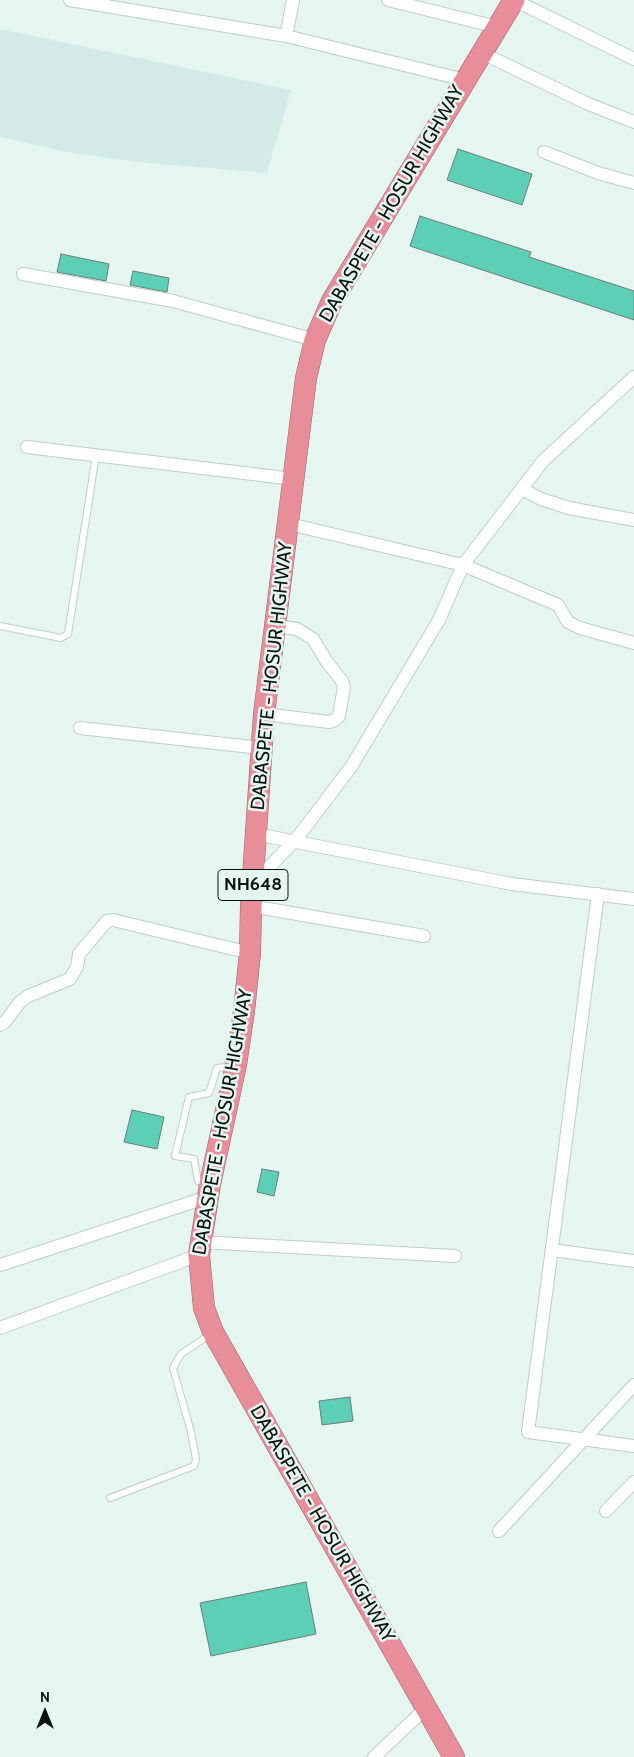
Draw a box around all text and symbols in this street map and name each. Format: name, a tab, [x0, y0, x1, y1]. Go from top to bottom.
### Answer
street label: DABASPETE - HOSUR HIGHWAY	[315, 82, 469, 326]
street label: DABASPETE - HOSUR HIGHWAY	[247, 541, 297, 811]
road number: NH648	[218, 870, 288, 900]
street label: DABASPETE - HOSUR HIGHWAY	[188, 987, 258, 1257]
street label: DABASPETE - HOSUR HIGHWAY	[245, 1402, 399, 1646]
north arrow	[20, 1687, 70, 1737]
text: N	[40, 1688, 50, 1706]

